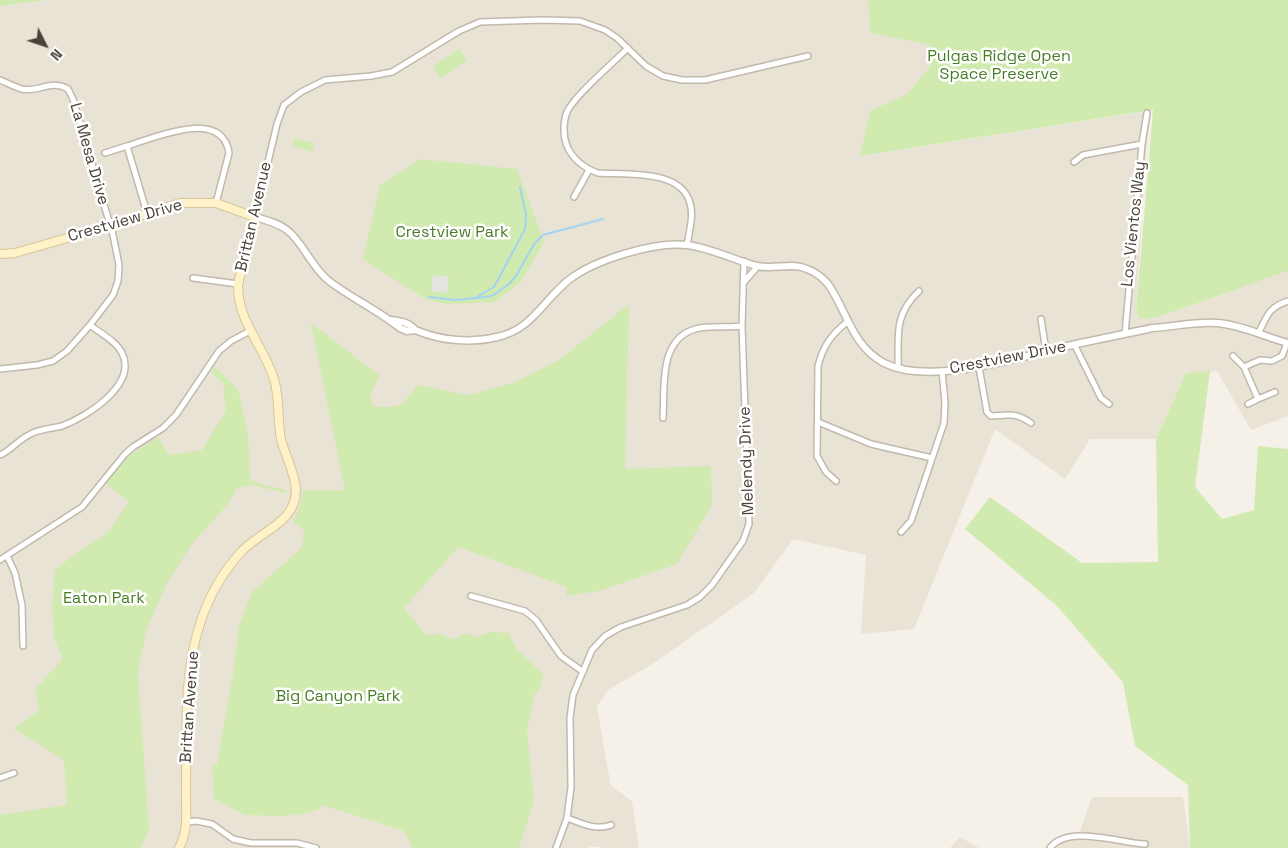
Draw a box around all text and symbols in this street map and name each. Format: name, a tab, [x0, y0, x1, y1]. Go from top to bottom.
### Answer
north arrow	[20, 20, 70, 70]
text: N	[46, 45, 66, 64]
park label: Pulgas Ridge Open Space Preserve	[927, 47, 1071, 85]
street label: La Mesa Drive	[65, 101, 113, 207]
street label: Brittan Avenue	[232, 160, 276, 274]
street label: Los Vientos Way	[1118, 160, 1150, 288]
street label: Crestview Drive	[66, 195, 184, 247]
park label: Crestview Park	[395, 223, 509, 243]
street label: Crestview Drive	[948, 337, 1068, 379]
street label: Melendy Drive	[736, 406, 758, 516]
park label: Eaton Park	[63, 589, 145, 609]
street label: Brittan Avenue	[176, 650, 204, 764]
park label: Big Canyon Park	[276, 687, 400, 707]

